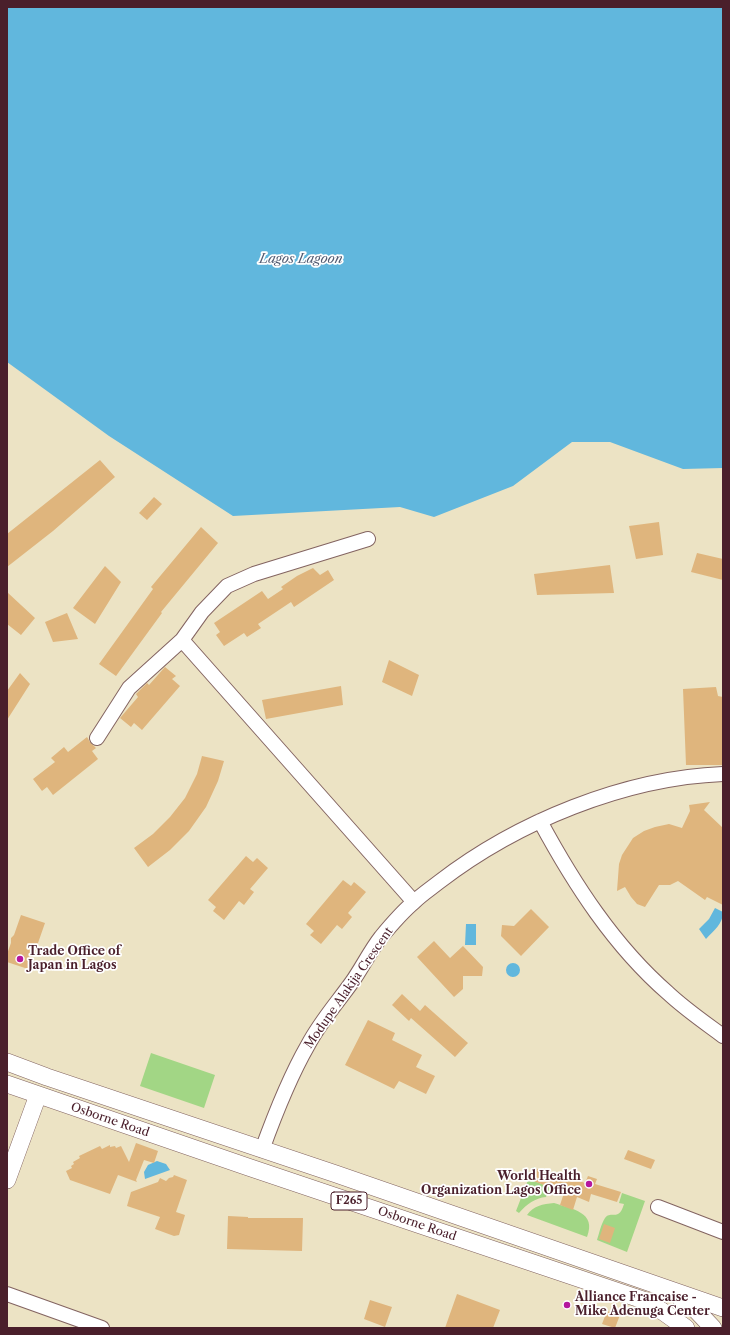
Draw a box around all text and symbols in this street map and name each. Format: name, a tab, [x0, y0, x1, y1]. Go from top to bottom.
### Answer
water label: Lagos Lagoon	[259, 251, 343, 267]
street label: Modupe Alakija Crescent	[302, 925, 396, 1051]
place label: Trade Office of Japan in Lagos	[28, 945, 121, 973]
marker: Trade Office of Japan in Lagos	[15, 954, 25, 964]
street label: Osborne Road	[69, 1100, 151, 1140]
place label: World Health Organization Lagos Office	[421, 1170, 581, 1198]
marker: World Health Organization Lagos Office	[584, 1179, 594, 1189]
road number: F265	[331, 1192, 367, 1210]
street label: Osborne Road	[376, 1204, 458, 1244]
place label: Alliance Francaise - Mike Adenuga Center	[575, 1291, 710, 1319]
marker: Alliance Francaise - Mike Adenuga Center	[562, 1300, 572, 1310]

